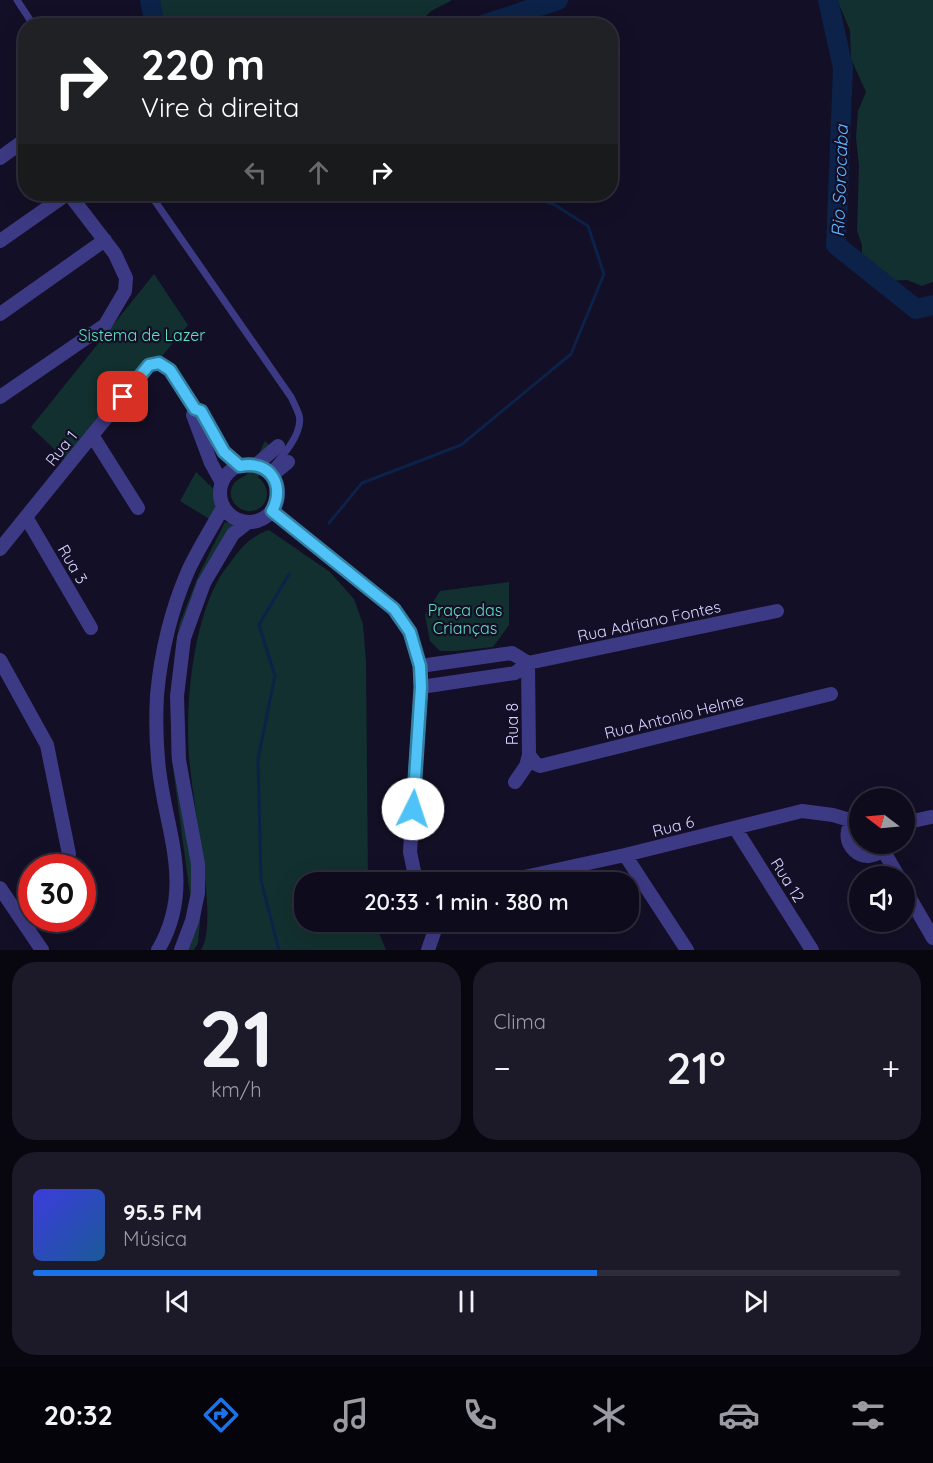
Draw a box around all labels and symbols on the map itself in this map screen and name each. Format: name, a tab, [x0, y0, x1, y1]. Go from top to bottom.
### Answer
water label: Rio Sorocaba	[826, 123, 853, 237]
park label: Sistema de Lazer	[79, 325, 205, 345]
pin	[97, 371, 148, 422]
street label: Rua 1	[41, 426, 81, 470]
street label: Rua 3	[54, 541, 92, 587]
street label: Rua Adriano Fontes	[576, 596, 722, 646]
park label: Praça das Crianças	[428, 600, 502, 638]
street label: Rua Antonio Helme	[602, 689, 746, 743]
street label: Rua 8	[502, 703, 522, 745]
position arrow	[381, 777, 445, 841]
north arrow	[849, 788, 915, 854]
street label: Rua 6	[650, 811, 696, 841]
speed limit sign: 30	[18, 854, 96, 932]
street label: Rua 12	[767, 854, 809, 906]

